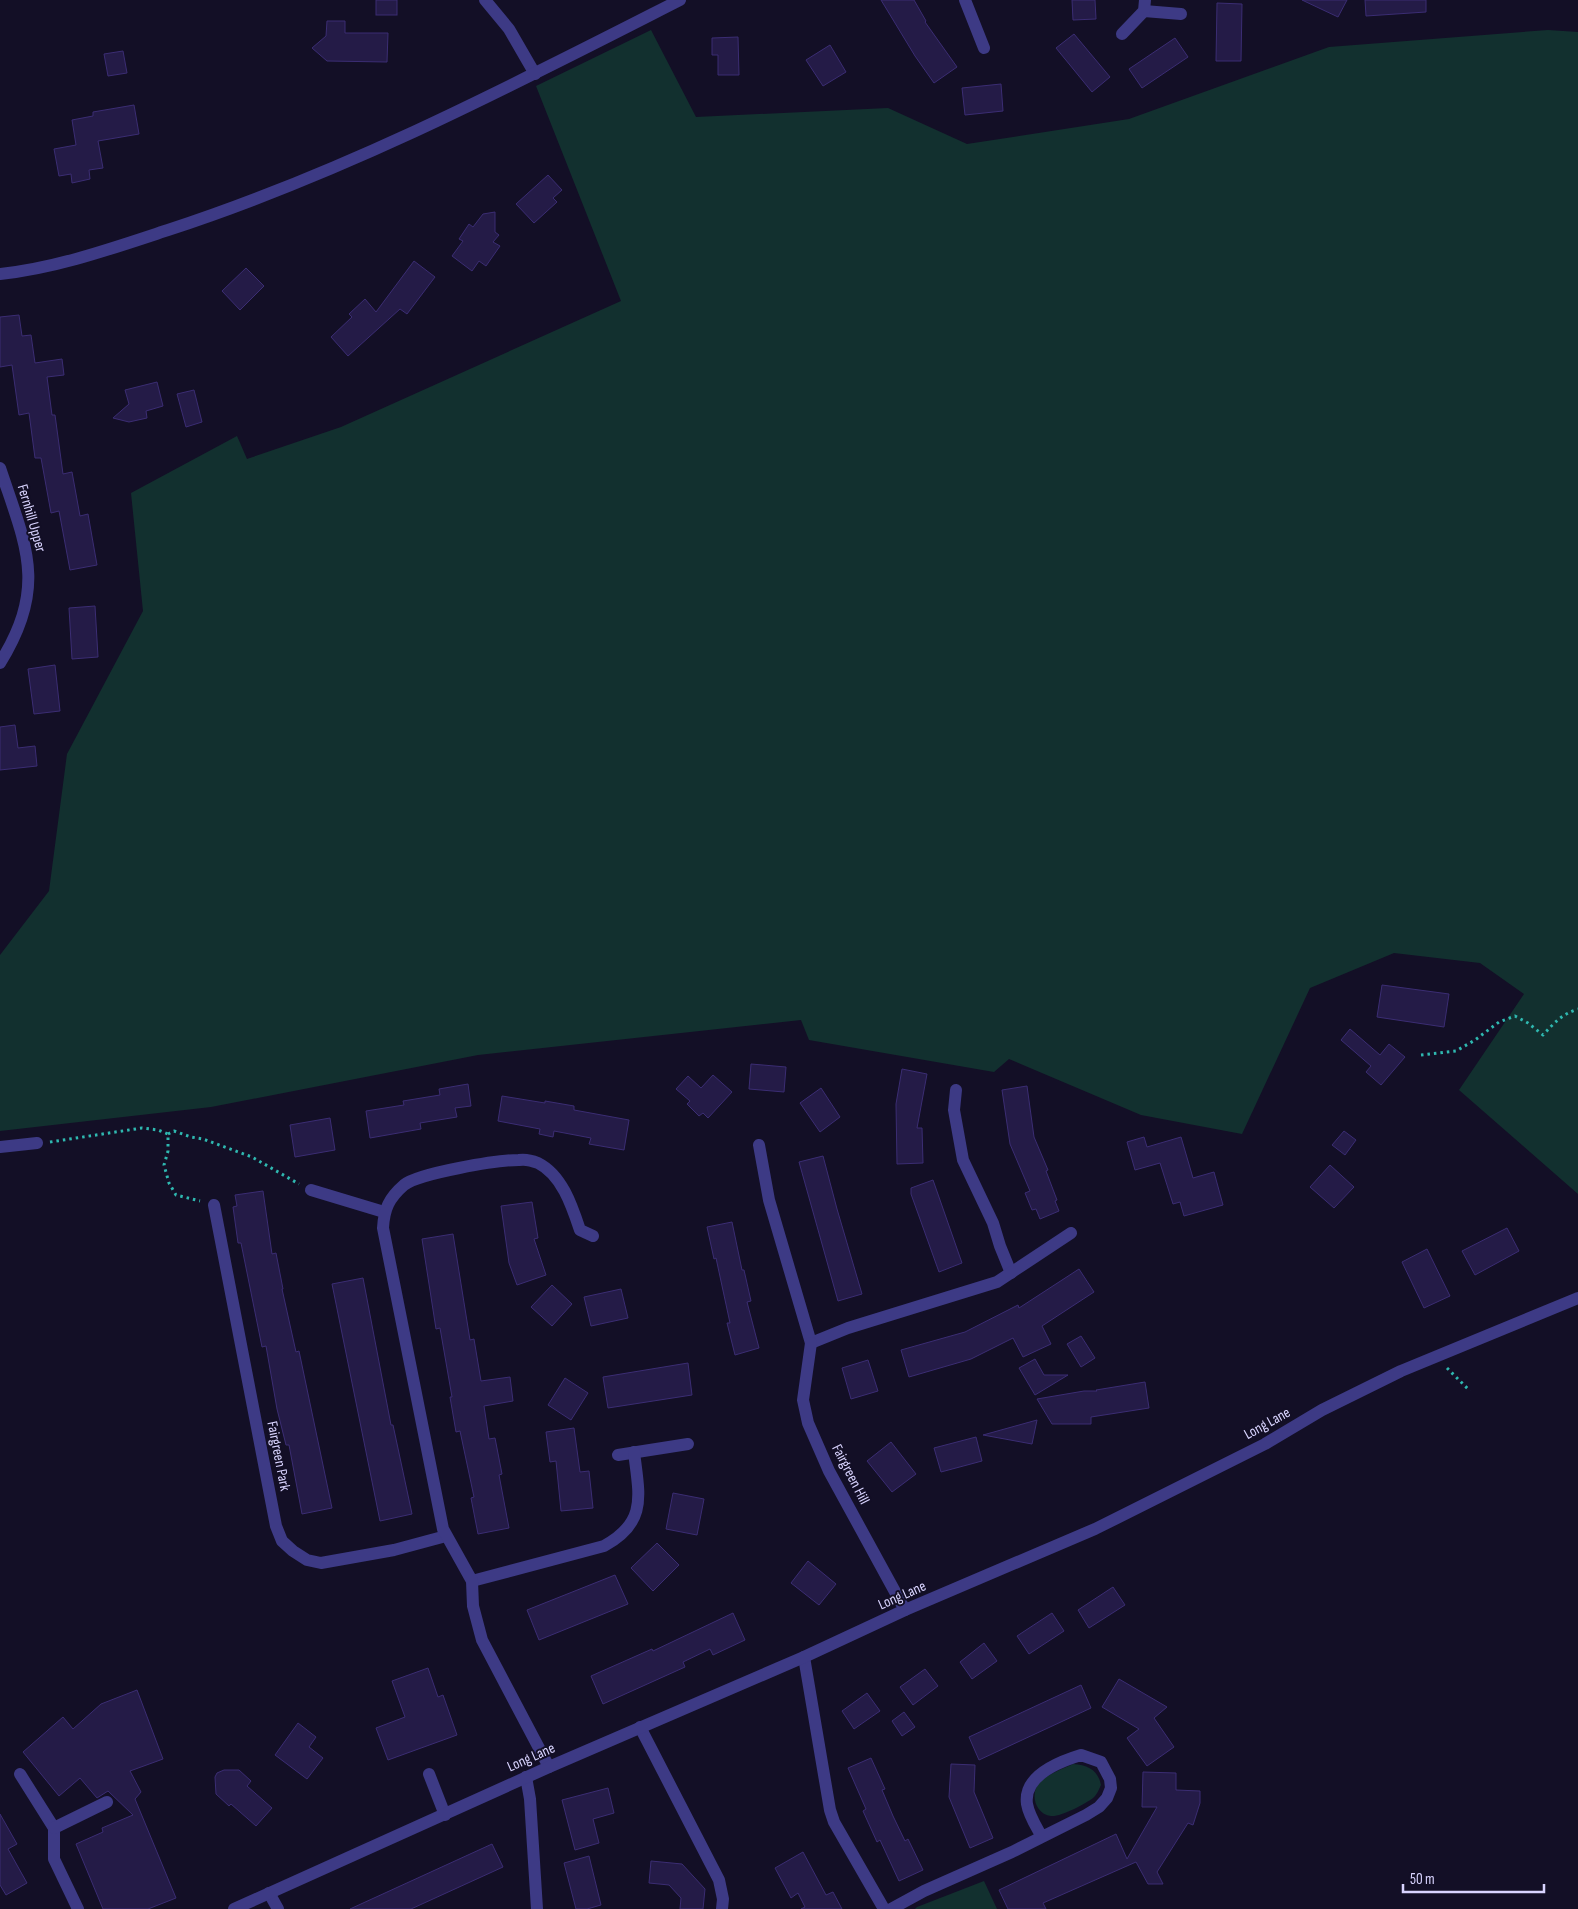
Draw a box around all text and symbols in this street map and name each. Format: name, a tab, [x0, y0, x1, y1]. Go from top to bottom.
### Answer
street label: Fernhill Upper	[13, 482, 50, 555]
street label: Long Lane	[1241, 1403, 1294, 1444]
street label: Fairgreen Park	[262, 1420, 295, 1493]
street label: Fairgreen Hill	[827, 1441, 874, 1507]
street label: Long Lane	[875, 1577, 929, 1614]
street label: Long Lane	[504, 1739, 558, 1776]
scale bar	[1403, 1862, 1544, 1894]
text: 50 m	[1410, 1870, 1435, 1889]

